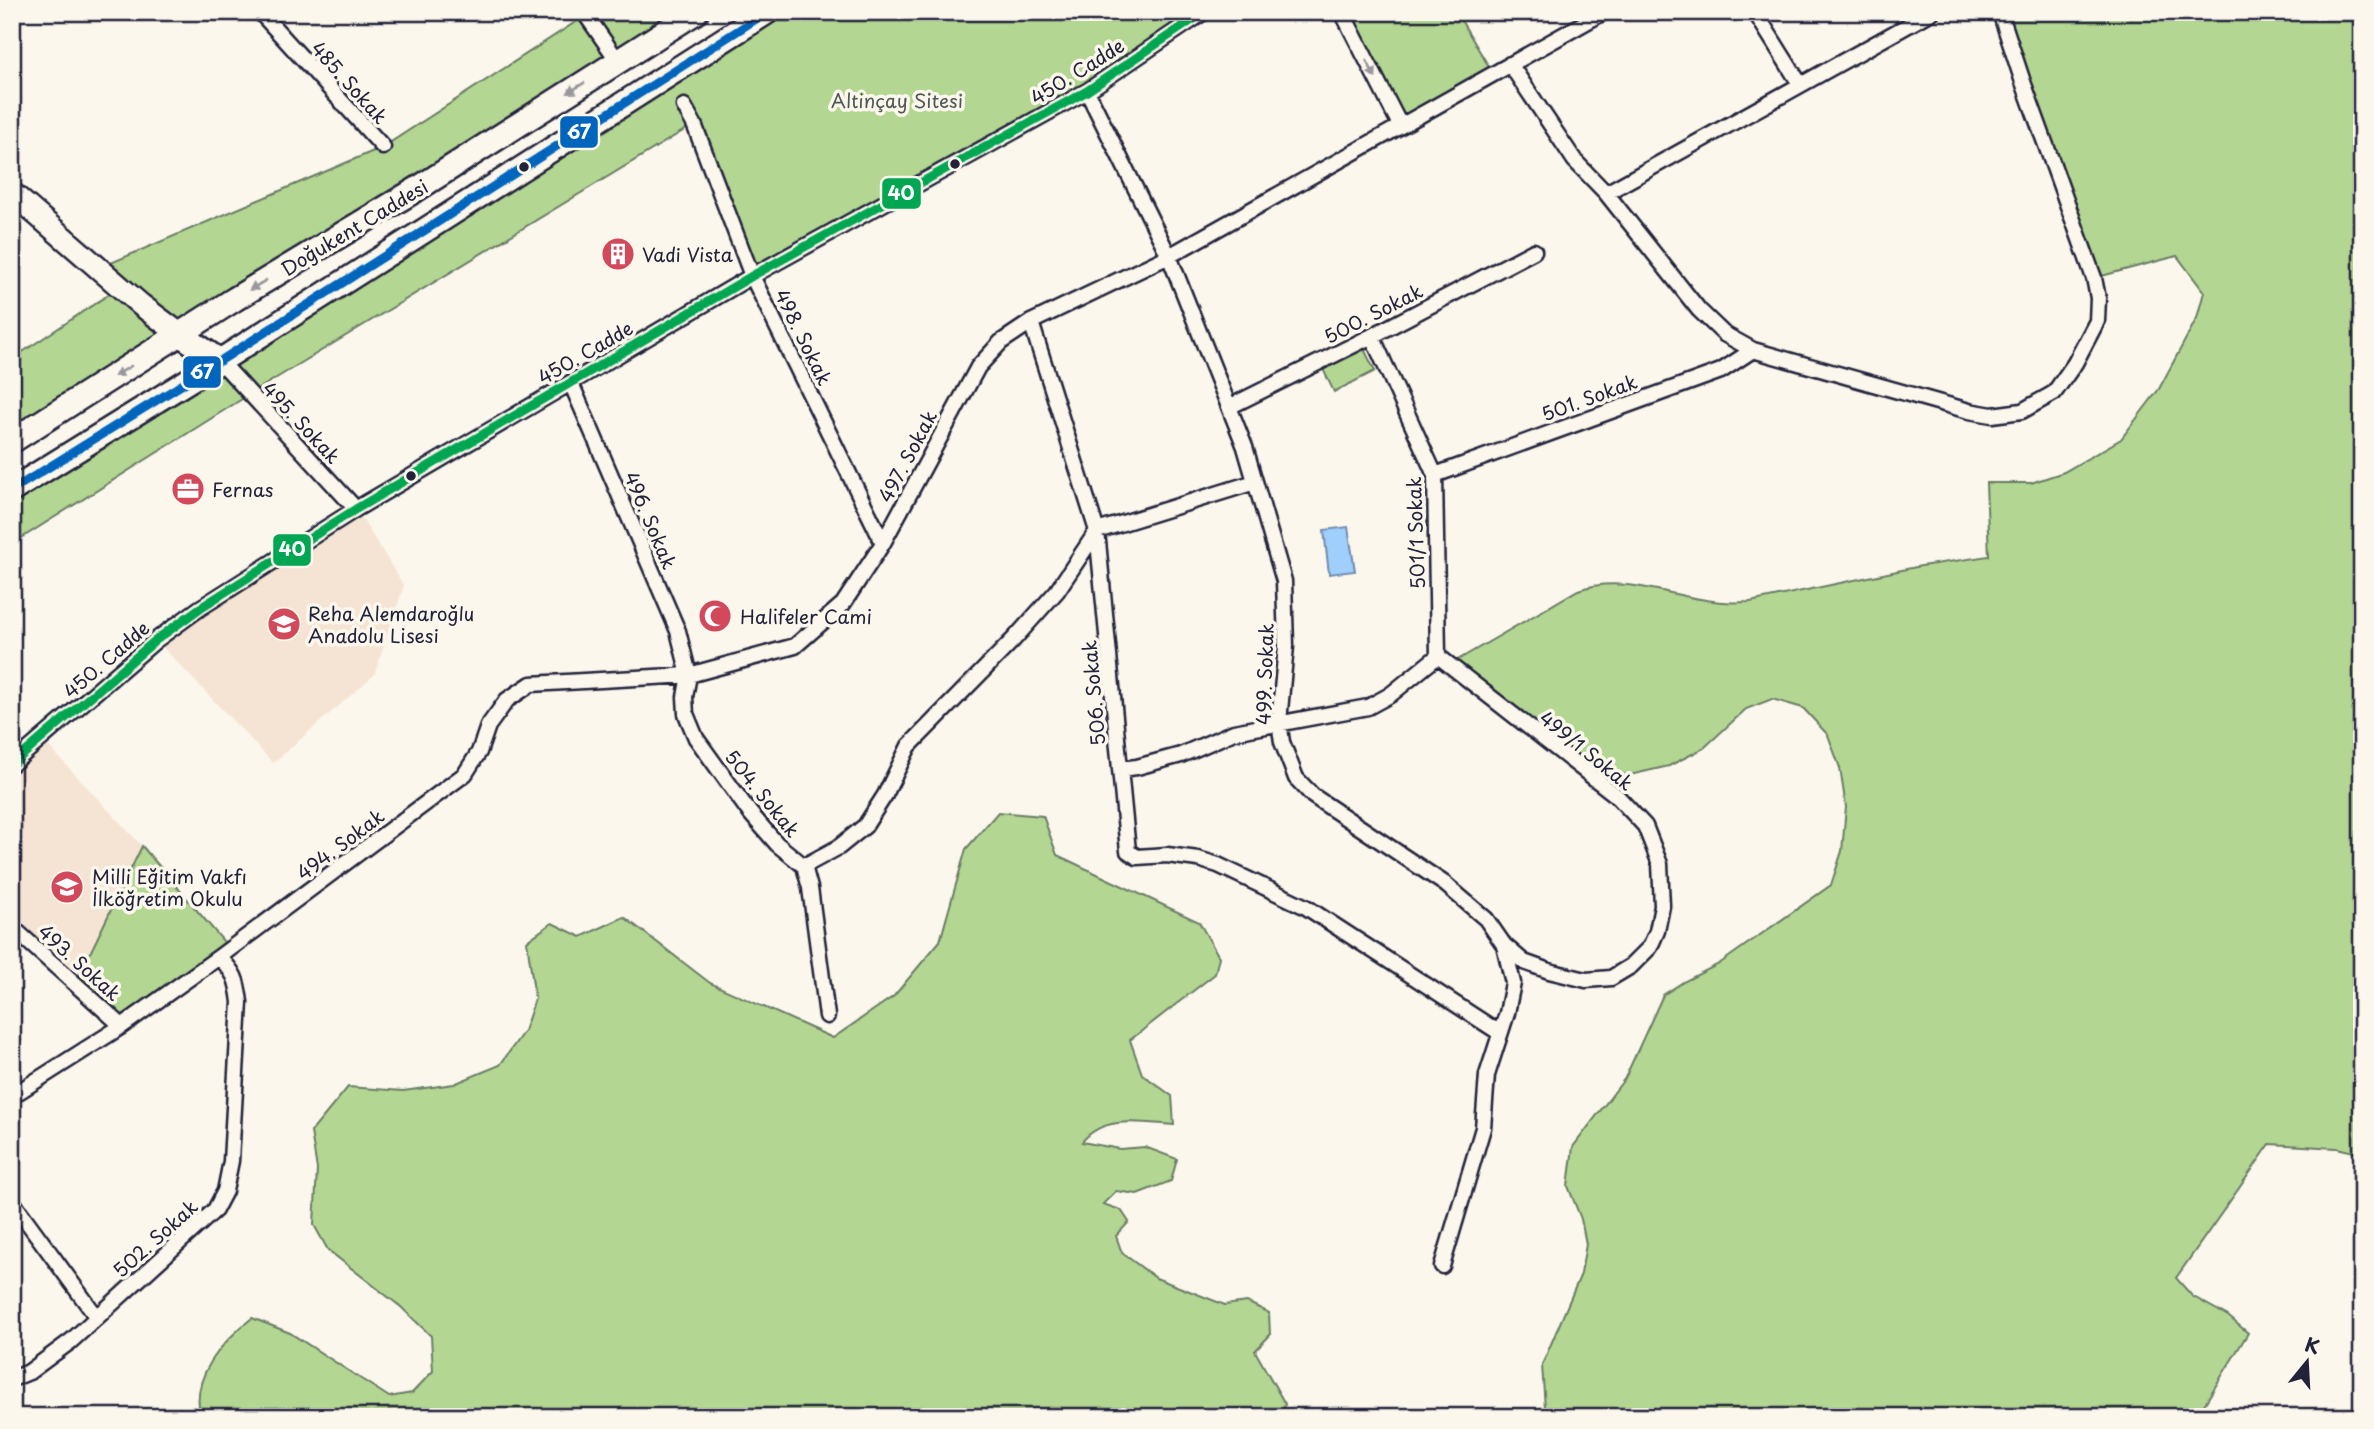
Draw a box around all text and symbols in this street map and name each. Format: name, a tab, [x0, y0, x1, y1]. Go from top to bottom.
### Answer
street label: 450. Cadde	[1025, 31, 1129, 111]
street label: 485. Sokak	[305, 34, 395, 130]
one-way arrow	[1365, 59, 1377, 79]
one-way arrow	[567, 81, 586, 94]
park label: Altinçay Sitesi	[831, 86, 963, 114]
line badge: 67	[559, 115, 599, 149]
text: 67	[567, 117, 591, 145]
unlabelled marker	[948, 157, 962, 171]
unlabelled marker	[517, 160, 531, 174]
street label: Doğukent Caddesi	[275, 172, 433, 282]
line badge: 40	[881, 177, 922, 210]
text: 40	[887, 178, 915, 206]
building icon: Vadi Vista	[599, 235, 637, 273]
place label: Vadi Vista	[642, 240, 734, 268]
street label: 500. Sokak	[1319, 276, 1427, 350]
one-way arrow	[248, 279, 267, 291]
street label: 498. Sokak	[769, 284, 839, 390]
street label: 450. Cadde	[532, 313, 638, 391]
line badge: 67	[182, 355, 222, 389]
text: 67	[190, 357, 214, 385]
one-way arrow	[113, 365, 133, 378]
street label: 501. Sokak	[1537, 367, 1641, 427]
street label: 495. Sokak	[257, 375, 347, 469]
street label: 497. Sokak	[871, 405, 943, 507]
street label: 496. Sokak	[618, 467, 684, 573]
unlabelled marker	[404, 469, 418, 483]
office icon: Fernas	[169, 470, 207, 508]
place label: Fernas	[212, 475, 273, 503]
street label: 501/1 Sokak	[1399, 476, 1431, 590]
line badge: 40	[272, 533, 312, 567]
text: 40	[278, 534, 306, 562]
mosque icon: Halifeler Cami	[696, 597, 734, 635]
place label: Reha Alemdaroğlu Anadolu Lisesi	[308, 599, 474, 649]
place label: Halifeler Cami	[740, 602, 872, 630]
school or university icon: Reha Alemdaroğlu Anadolu Lisesi	[265, 605, 303, 643]
street label: 450. Cadde	[57, 614, 155, 704]
street label: 499. Sokak	[1248, 623, 1280, 725]
street label: 506. Sokak	[1074, 639, 1112, 747]
street label: 499/1 Sokak	[1534, 703, 1640, 797]
street label: 504. Sokak	[719, 743, 807, 843]
street label: 494. Sokak	[290, 802, 390, 886]
place label: Milli Eğitim Vakfı İlköğretim Okulu	[92, 862, 247, 912]
school or university icon: Milli Eğitim Vakfı İlköğretim Okulu	[48, 868, 86, 906]
street label: 493. Sokak	[32, 917, 128, 1007]
street label: 502. Sokak	[107, 1192, 203, 1284]
north arrow	[2272, 1328, 2342, 1398]
text: K	[2302, 1329, 2324, 1360]

